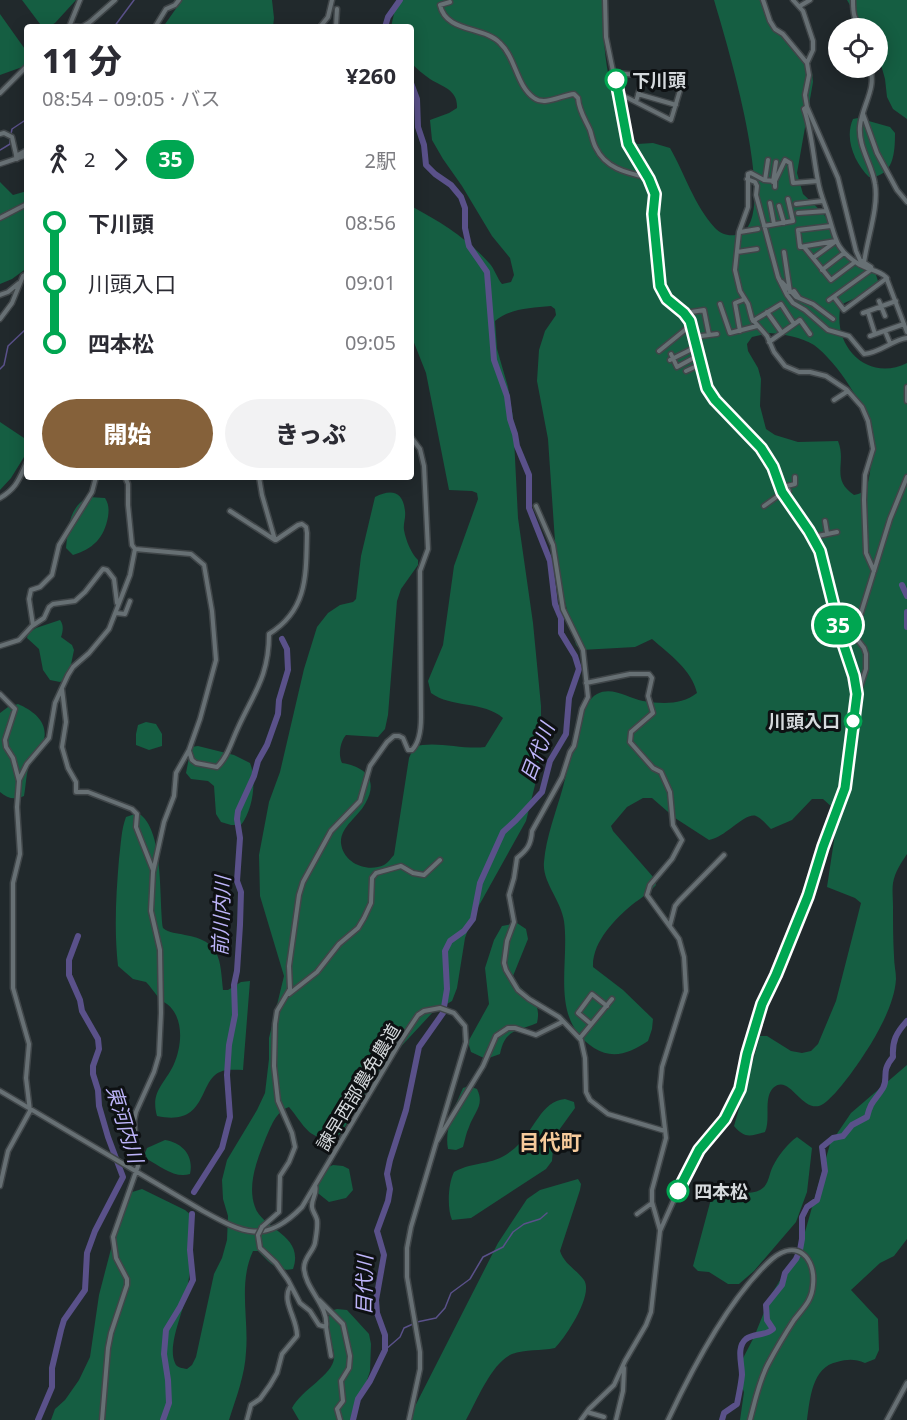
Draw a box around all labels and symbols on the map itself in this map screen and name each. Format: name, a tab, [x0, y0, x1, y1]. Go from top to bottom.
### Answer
place label: 下川頭	[632, 68, 686, 92]
marker: 下川頭	[605, 69, 627, 91]
line badge: 35	[811, 606, 865, 644]
place label: 川頭入口	[768, 709, 840, 733]
marker: 川頭入口	[844, 712, 862, 730]
water label: 目代川	[514, 717, 561, 785]
water label: 前川内川	[206, 874, 236, 956]
street label: 諫早西部農免農道	[311, 1019, 405, 1155]
water label: 東河内川	[100, 1082, 150, 1168]
district label: 目代町	[519, 1128, 582, 1156]
place label: 四本松	[694, 1179, 748, 1203]
marker: 四本松	[667, 1180, 689, 1202]
water label: 目代川	[350, 1253, 378, 1315]

